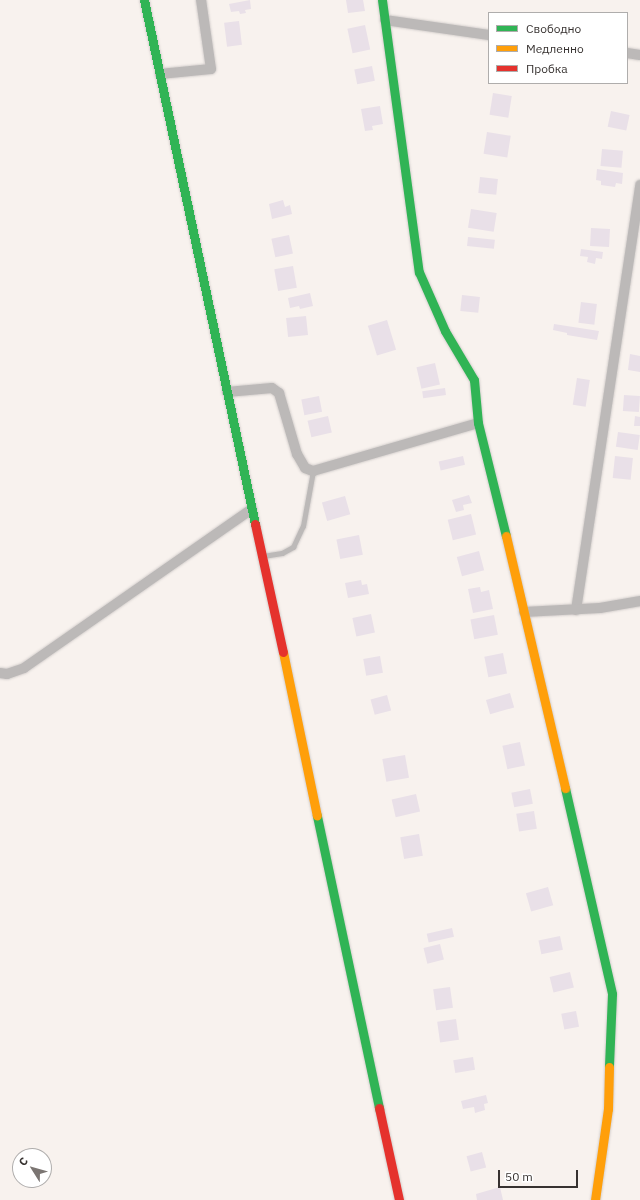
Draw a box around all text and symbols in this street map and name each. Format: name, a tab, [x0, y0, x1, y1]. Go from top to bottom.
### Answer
legend	[488, 12, 628, 84]
text: Свободно	[526, 21, 581, 36]
text: Медленно	[526, 41, 584, 56]
text: Пробка	[526, 61, 568, 76]
north arrow	[12, 1148, 52, 1188]
text: С	[15, 1154, 31, 1168]
scale bar	[500, 1162, 580, 1188]
text: 50 m	[505, 1169, 533, 1184]

